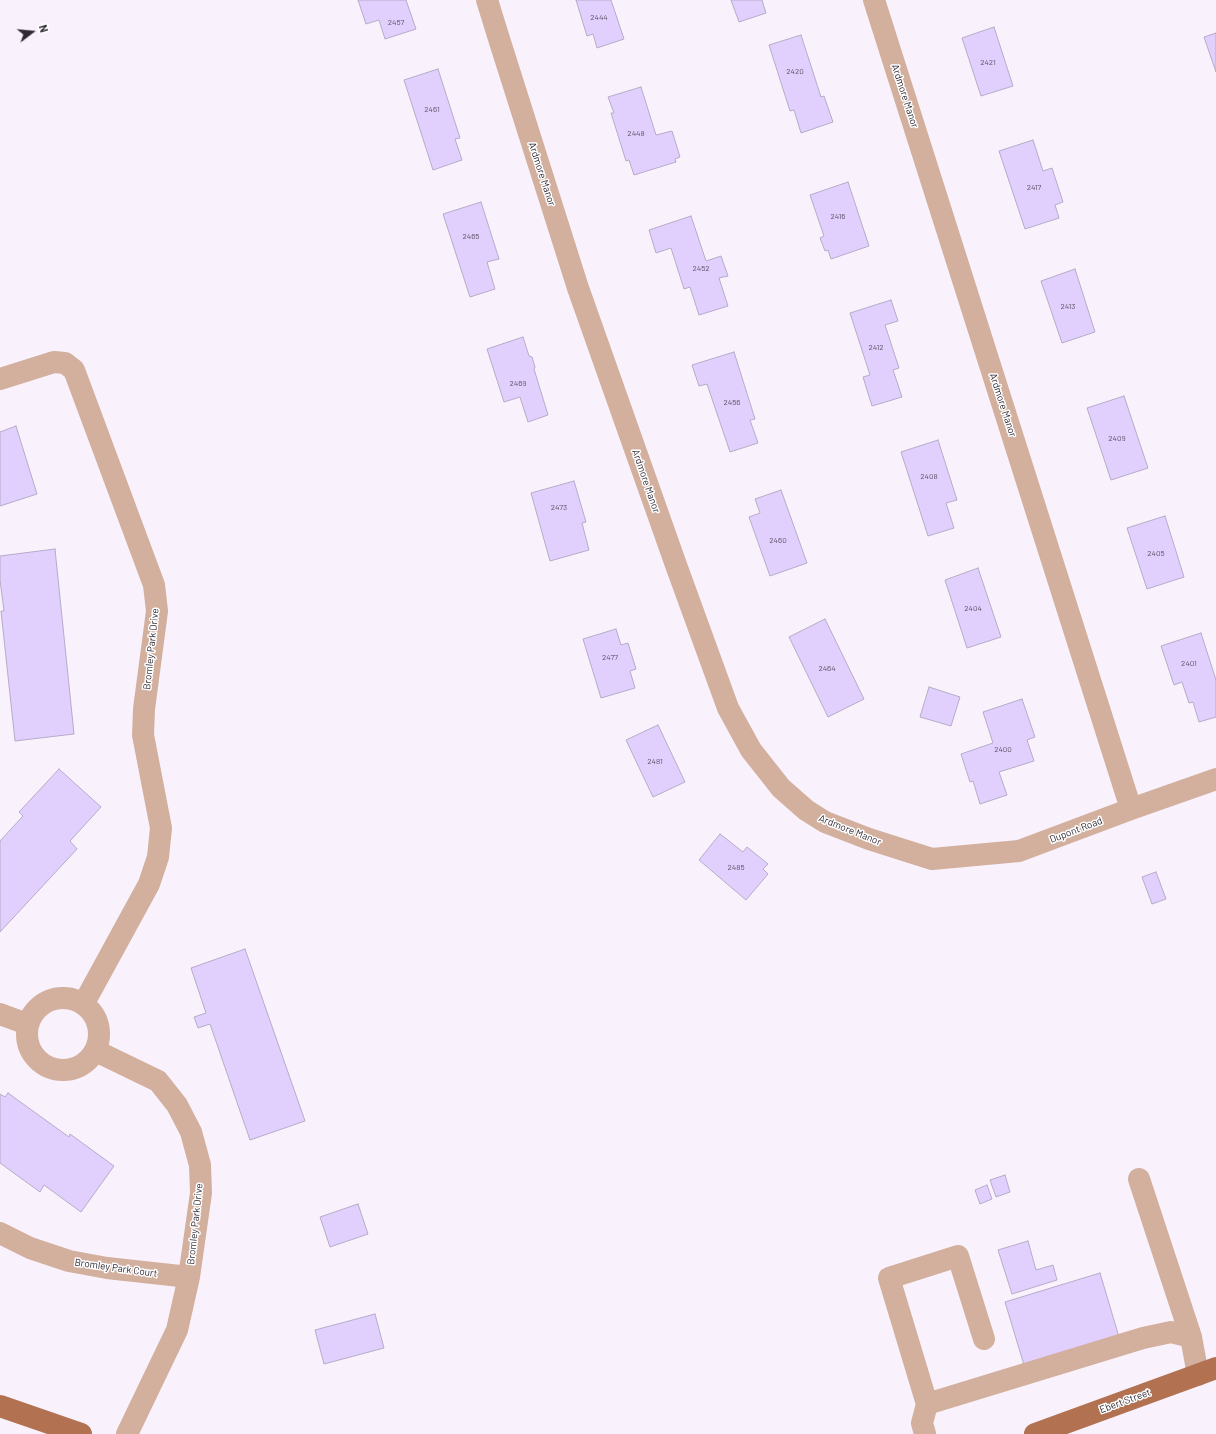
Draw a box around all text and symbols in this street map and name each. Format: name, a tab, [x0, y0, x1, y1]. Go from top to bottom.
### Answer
north arrow	[12, 12, 52, 52]
house number: 2444	[590, 12, 608, 22]
house number: 2457	[388, 17, 404, 27]
text: N	[37, 23, 51, 34]
house number: 2421	[980, 57, 996, 67]
street label: Ardmore Manor	[889, 63, 921, 129]
house number: 2420	[786, 66, 804, 76]
house number: 2461	[424, 104, 440, 114]
house number: 2448	[627, 128, 645, 138]
street label: Ardmore Manor	[526, 141, 558, 207]
house number: 2417	[1027, 182, 1041, 192]
house number: 2416	[831, 211, 845, 221]
house number: 2465	[463, 231, 479, 241]
house number: 2452	[692, 263, 710, 273]
house number: 2413	[1061, 301, 1075, 311]
house number: 2412	[868, 342, 884, 352]
street label: Ardmore Manor	[987, 372, 1019, 438]
house number: 2469	[510, 378, 526, 388]
house number: 2456	[724, 397, 740, 407]
house number: 2409	[1108, 433, 1126, 443]
street label: Ardmore Manor	[630, 448, 662, 514]
house number: 2408	[920, 471, 938, 481]
house number: 2473	[551, 502, 567, 512]
house number: 2460	[769, 535, 787, 545]
house number: 2405	[1147, 548, 1165, 558]
house number: 2404	[964, 603, 982, 613]
street label: Bromley Park Drive	[141, 608, 161, 690]
house number: 2477	[602, 652, 618, 662]
house number: 2401	[1181, 658, 1197, 668]
house number: 2464	[818, 663, 836, 673]
house number: 2400	[994, 744, 1012, 754]
house number: 2481	[647, 756, 663, 766]
street label: Ardmore Manor	[817, 812, 883, 848]
street label: Dupont Road	[1048, 814, 1104, 846]
house number: 2485	[728, 862, 744, 872]
street label: Bromley Park Drive	[185, 1183, 205, 1265]
street label: Bromley Park Court	[74, 1256, 158, 1280]
street label: Ebert Street	[1098, 1386, 1152, 1416]

